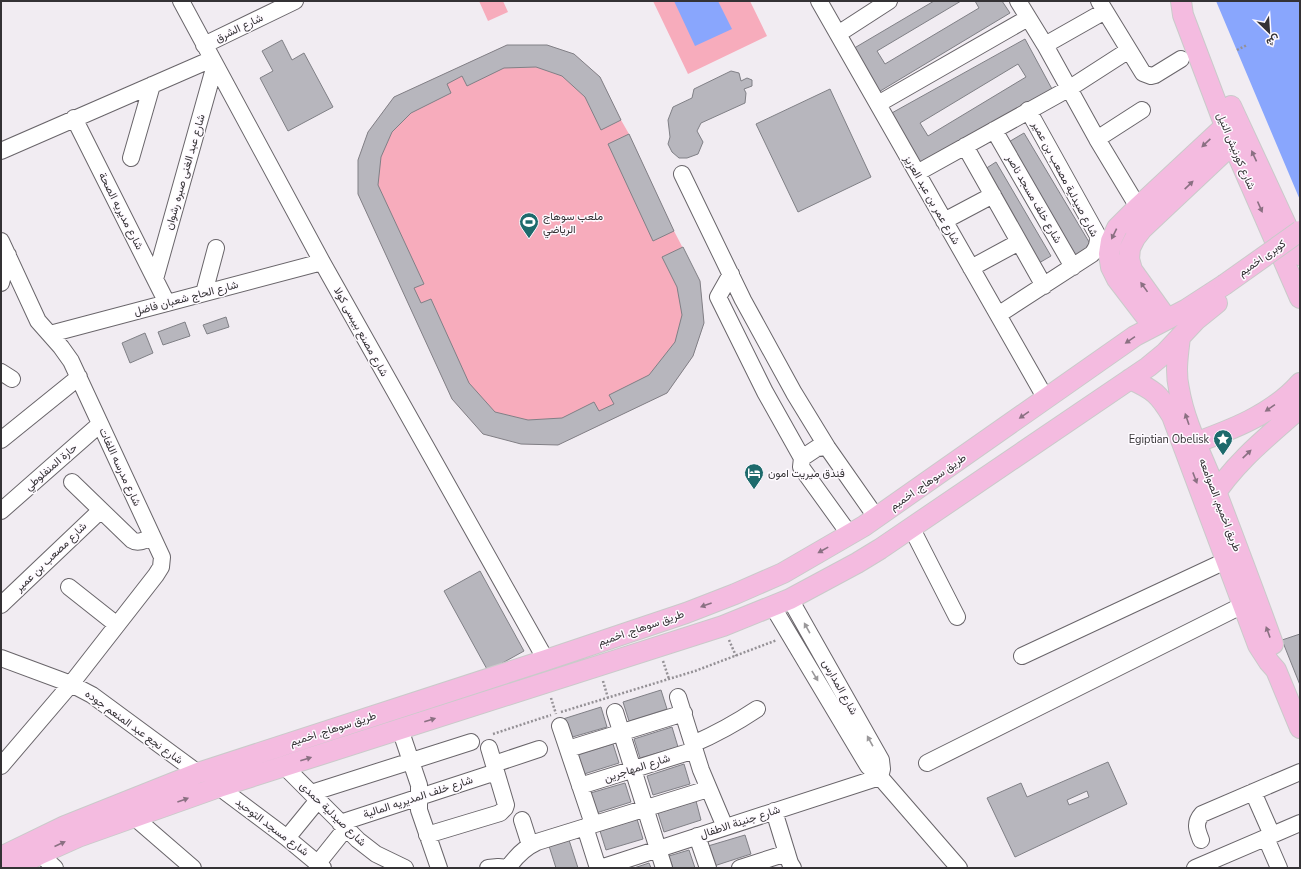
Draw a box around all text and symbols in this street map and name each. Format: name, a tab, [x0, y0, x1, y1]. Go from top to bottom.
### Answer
street label: شارع الشرق	[213, 10, 266, 46]
north arrow	[1249, 12, 1289, 52]
text: ش	[1264, 31, 1282, 50]
street label: شارع كورنيش النيل	[1213, 110, 1259, 192]
street label: شارع عبد الغنى صبره رشوان	[161, 112, 209, 232]
street label: شارع صيدلية مصعب بن عمير	[1028, 118, 1102, 240]
one-way arrow	[1201, 138, 1211, 148]
one-way arrow	[1251, 150, 1257, 161]
street label: شارع خلف مسجد ناصر	[1002, 151, 1066, 246]
street label: شارع عمر بن عبد العزيز	[900, 152, 964, 248]
street label: شارع مديريه الصحة	[95, 170, 147, 253]
one-way arrow	[1184, 180, 1194, 190]
one-way arrow	[1257, 201, 1263, 213]
place label: ملعب سوهاج الرياضي	[543, 209, 603, 239]
sports icon: ملعب سوهاج الرياضي	[518, 211, 540, 239]
one-way arrow	[1111, 229, 1117, 240]
street label: كوبرى اخميم	[1235, 236, 1289, 280]
street label: شارع الحاج شعبان فاضل	[132, 277, 240, 319]
one-way arrow	[1140, 282, 1148, 293]
street label: شارع مصنع بيبسى كولا	[330, 285, 392, 380]
one-way arrow	[1125, 336, 1135, 344]
one-way arrow	[1265, 404, 1275, 412]
one-way arrow	[1018, 411, 1029, 419]
one-way arrow	[1184, 412, 1190, 424]
street label: شارع مدرسه اللغات	[95, 425, 145, 509]
place icon: Egiptian Obelisk	[1212, 428, 1234, 456]
place label: Egiptian Obelisk	[1129, 432, 1209, 447]
street label: حارة المنفلوطي	[22, 440, 82, 495]
street label: طريق سوهاج, اخميم	[887, 450, 969, 514]
one-way arrow	[1242, 450, 1252, 459]
street label: طريق اخميم, الصوامعه	[1195, 456, 1245, 554]
hotel icon: فندق ميريت امون	[743, 462, 765, 490]
place label: فندق ميريت امون	[768, 466, 845, 481]
one-way arrow	[1192, 472, 1198, 484]
street label: شارع مصعب بن عمير	[11, 519, 90, 596]
one-way arrow	[817, 547, 829, 553]
one-way arrow	[699, 603, 711, 609]
street label: طريق سوهاج, اخميم	[596, 606, 686, 650]
one-way arrow	[803, 622, 810, 634]
one-way arrow	[1265, 626, 1271, 638]
street label: شارع المدارس	[819, 657, 862, 718]
one-way arrow	[811, 670, 818, 682]
street label: شارع نجع عبد المنعم جوده	[82, 686, 186, 768]
street label: طريق سوهاج, اخميم	[288, 708, 378, 750]
one-way arrow	[424, 717, 436, 723]
one-way arrow	[867, 735, 874, 747]
street label: شارع المهاجرين	[602, 750, 672, 786]
one-way arrow	[300, 756, 312, 762]
street label: شارع خلف المديريه المالية	[361, 772, 475, 822]
street label: شارع صيدلية حمدى	[297, 778, 370, 850]
street label: شارع مسجد التوحيد	[232, 795, 312, 860]
one-way arrow	[177, 797, 189, 803]
street label: شارع جنينة الاطفال	[698, 802, 782, 842]
one-way arrow	[55, 841, 66, 847]

